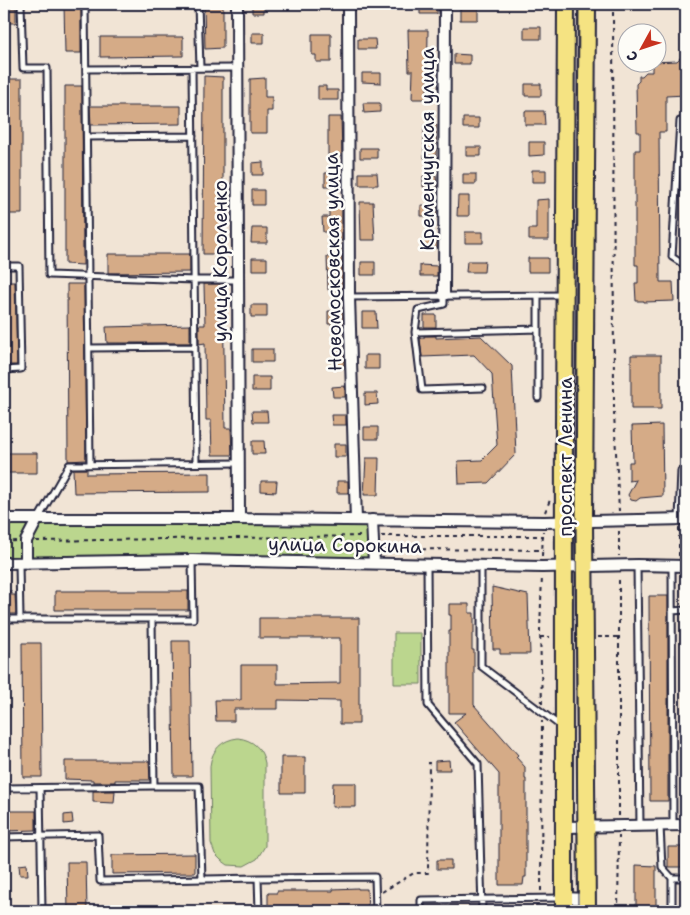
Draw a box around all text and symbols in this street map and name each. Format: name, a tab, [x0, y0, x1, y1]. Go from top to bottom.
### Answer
north arrow	[618, 22, 668, 72]
street label: Кременчугская улица	[415, 47, 440, 251]
text: С	[622, 47, 642, 65]
street label: Новомосковская улица	[319, 152, 347, 372]
street label: улица Короленко	[208, 180, 233, 342]
street label: проспект Ленина	[553, 377, 578, 537]
street label: улица Сорокина	[268, 531, 422, 559]

